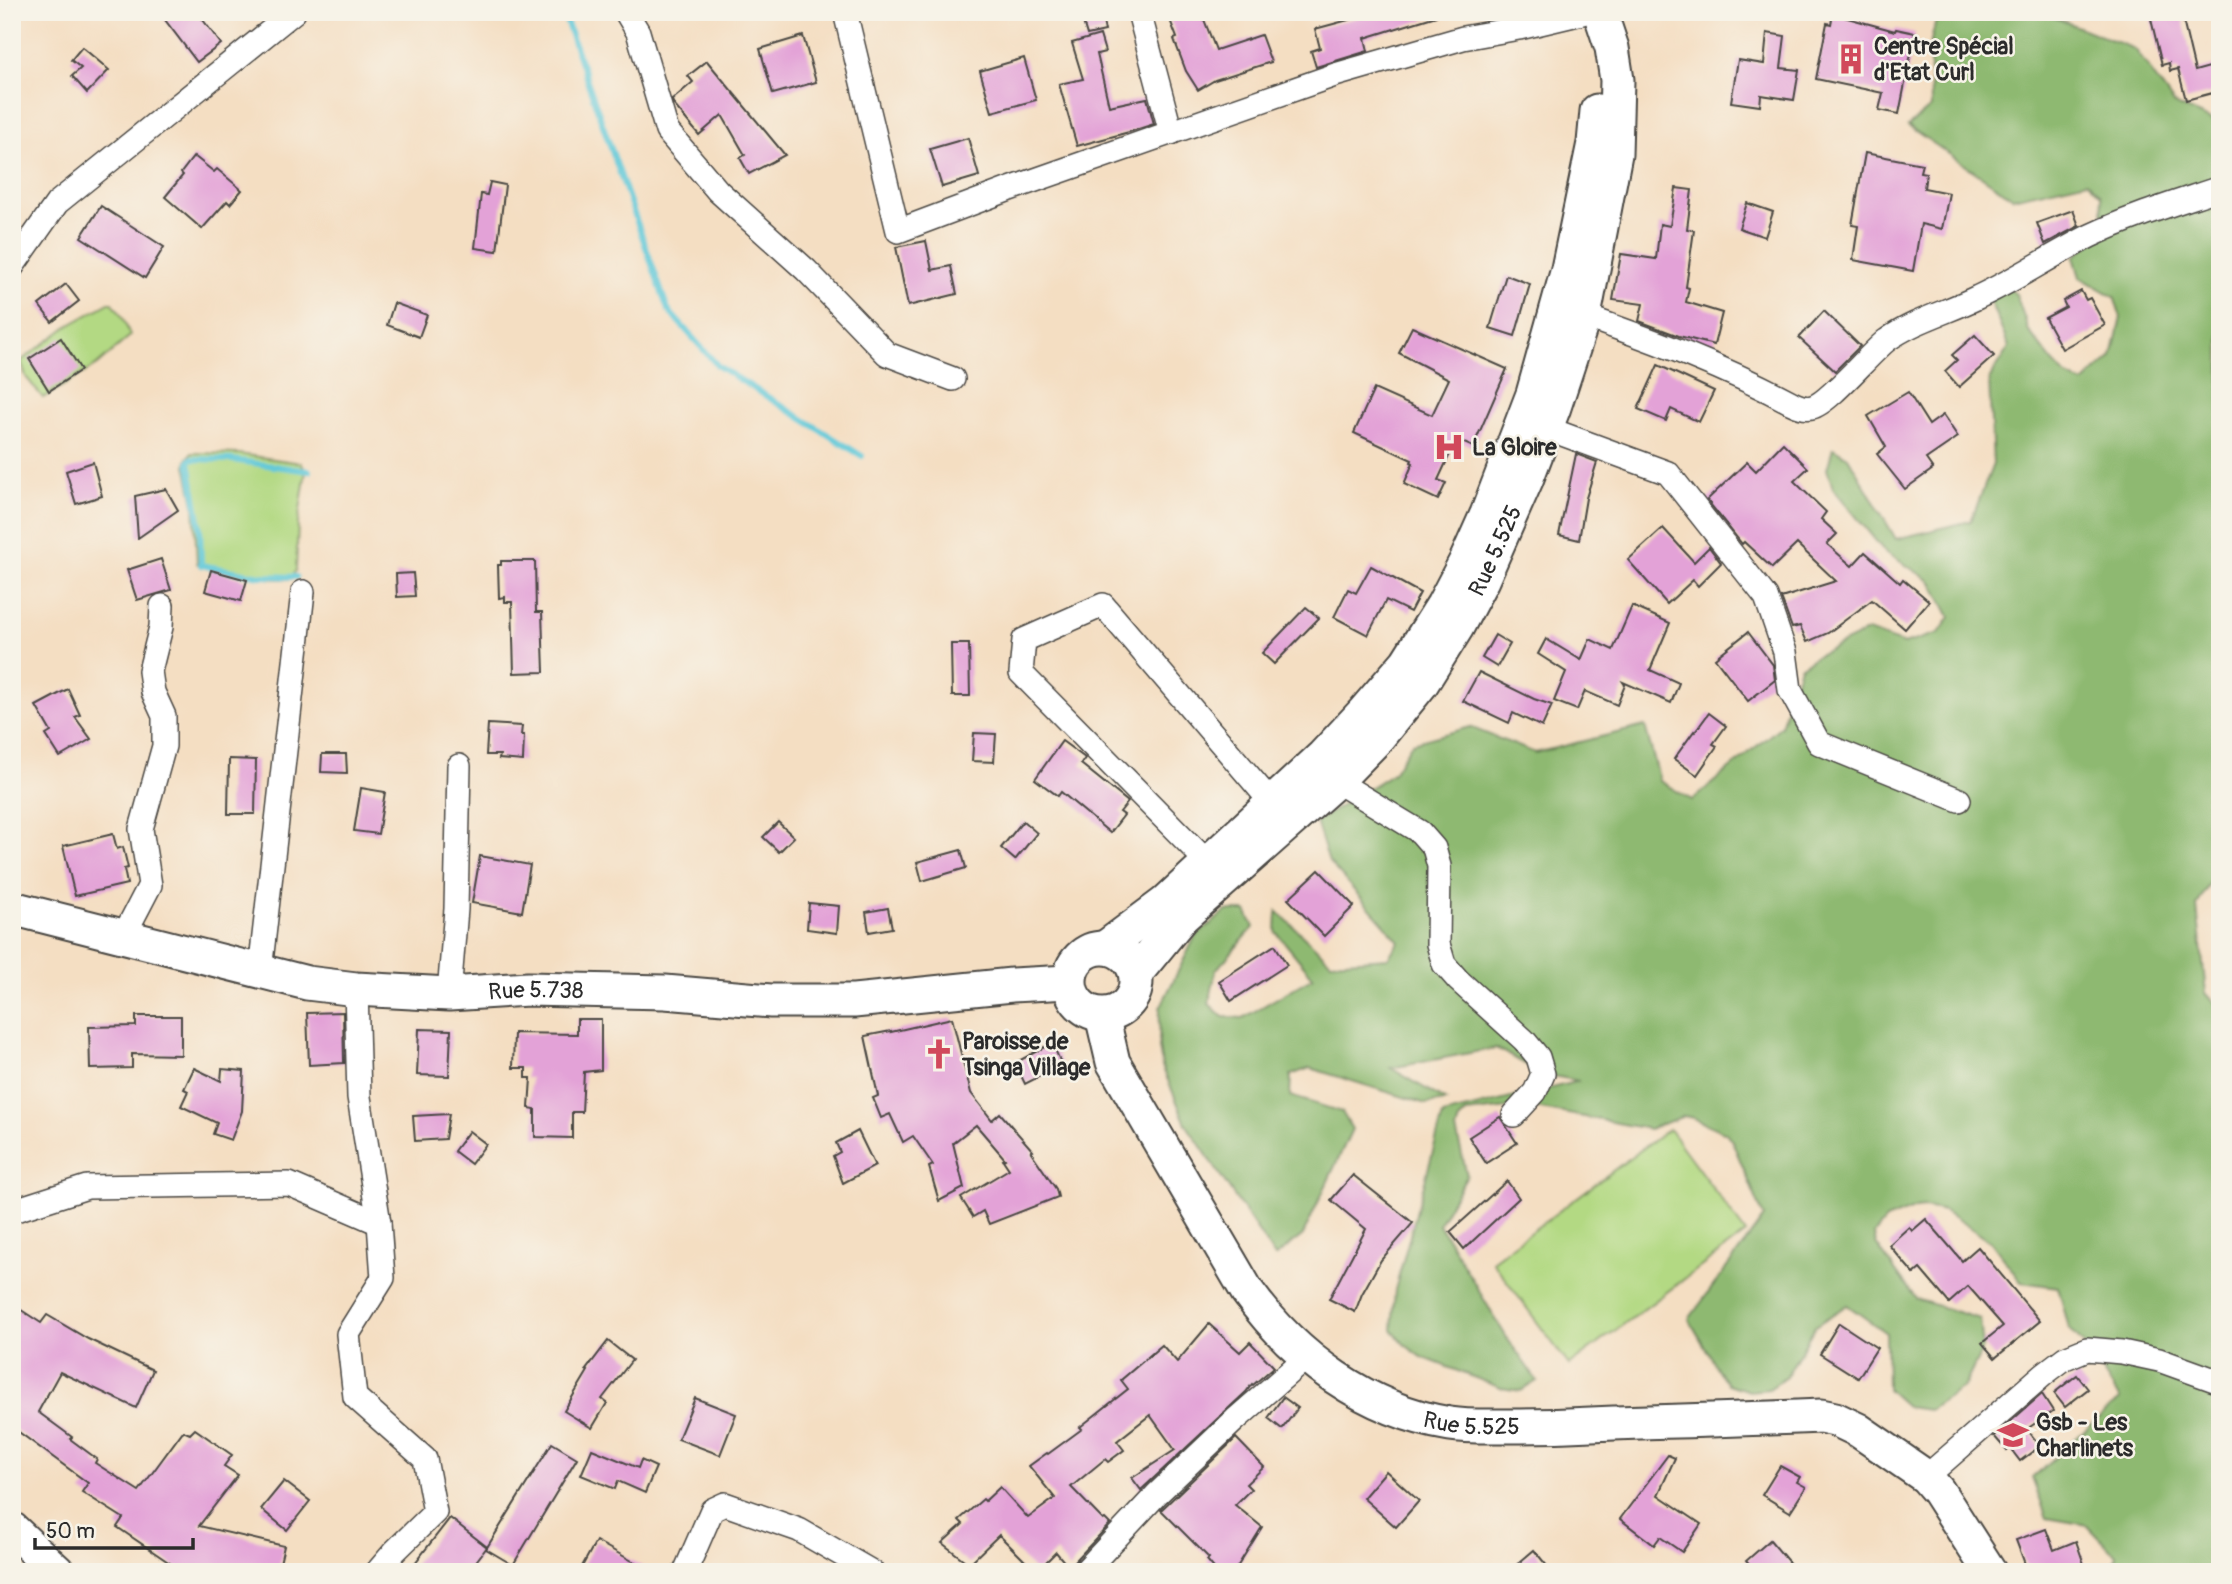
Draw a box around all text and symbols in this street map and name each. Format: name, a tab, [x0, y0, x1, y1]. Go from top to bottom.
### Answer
place label: Centre Spécial d'Etat Curl	[1874, 32, 2014, 87]
building icon: Centre Spécial d'Etat Curl	[1834, 42, 1868, 76]
hospital icon: La Gloire	[1432, 430, 1466, 464]
place label: La Gloire	[1472, 433, 1557, 462]
street label: Rue 5.525	[1462, 501, 1528, 601]
street label: Rue 5.738	[487, 975, 584, 1006]
place label: Paroisse de Tsinga Village	[961, 1027, 1091, 1082]
church icon: Paroisse de Tsinga Village	[922, 1037, 956, 1071]
street label: Rue 5.525	[1420, 1405, 1520, 1441]
place label: Gsb - Les Charlinets	[2036, 1408, 2134, 1463]
school or university icon: Gsb - Les Charlinets	[1996, 1418, 2030, 1452]
scale bar	[35, 1507, 192, 1551]
text: 50 m	[46, 1518, 95, 1545]

